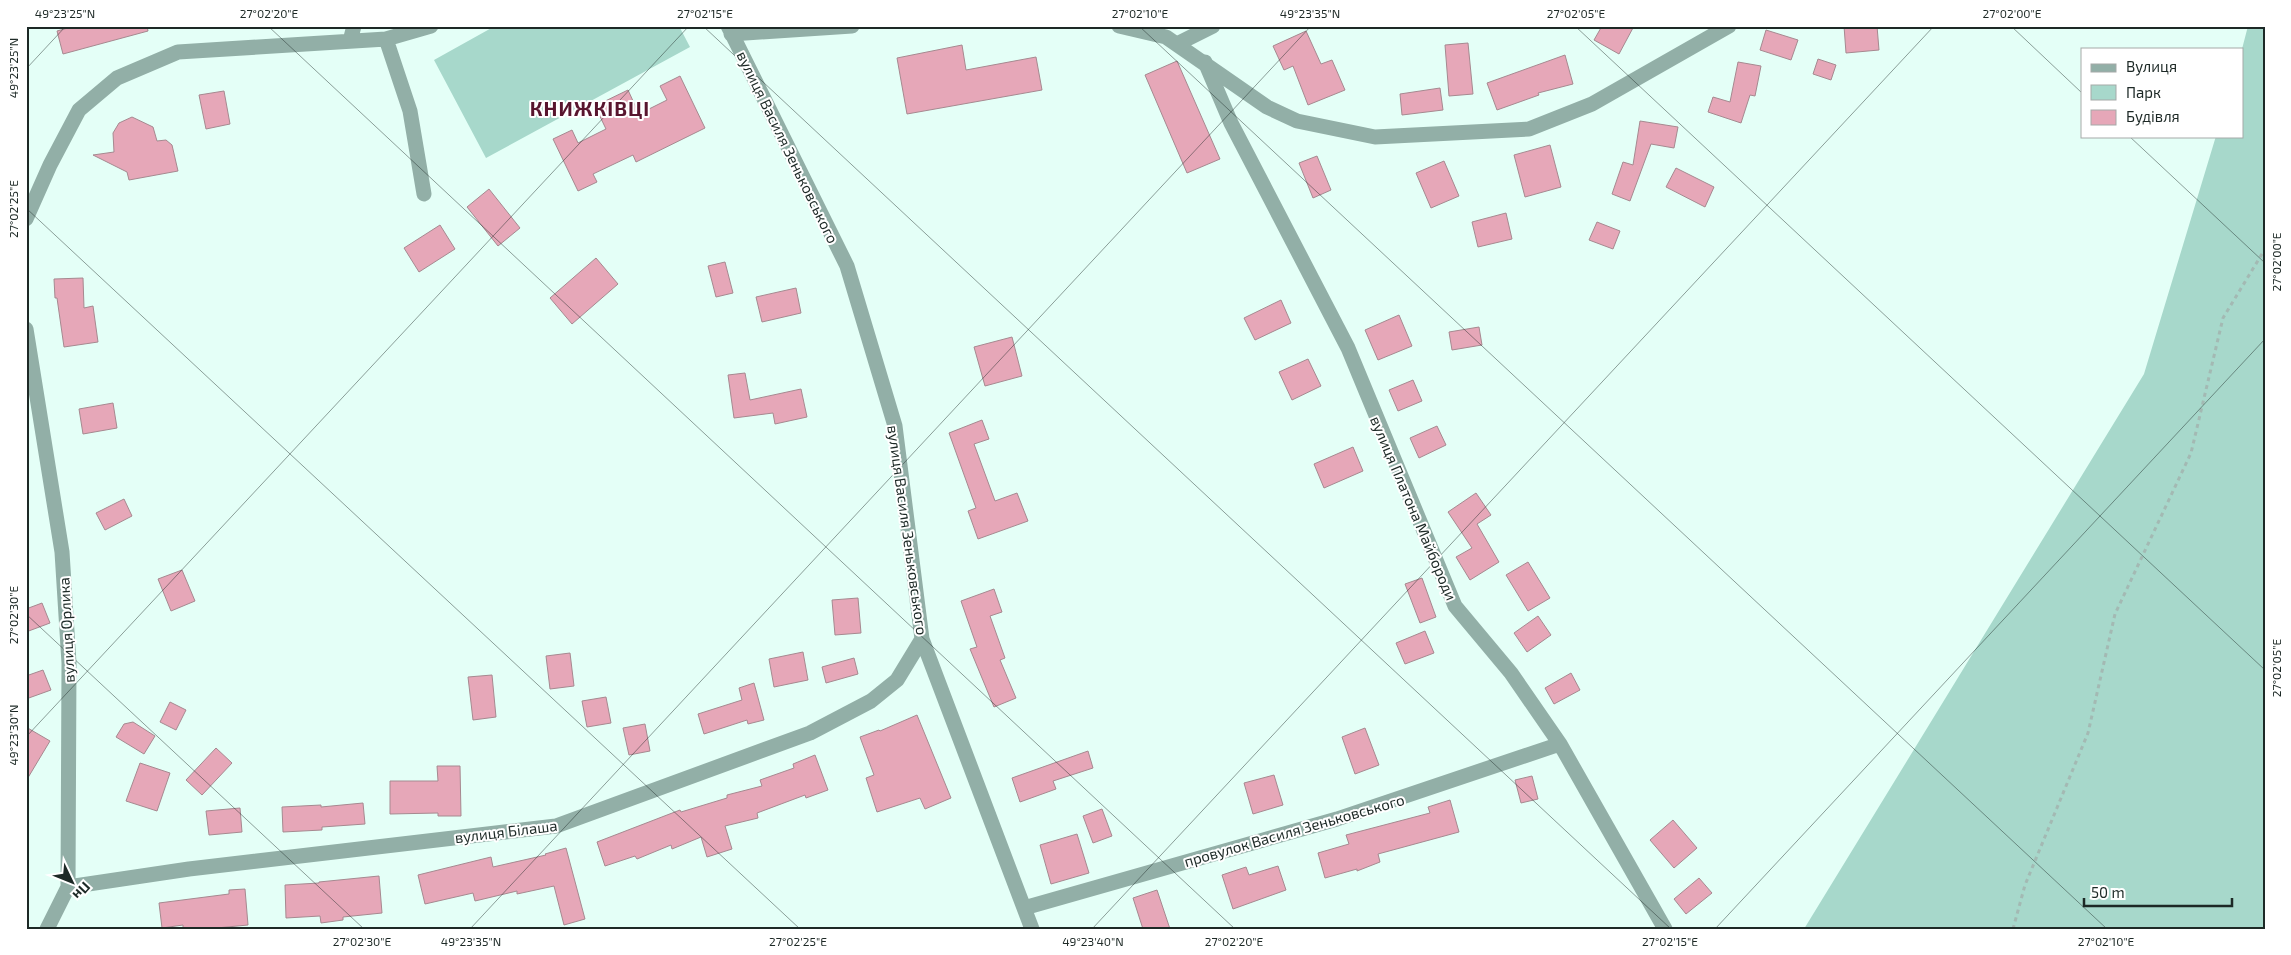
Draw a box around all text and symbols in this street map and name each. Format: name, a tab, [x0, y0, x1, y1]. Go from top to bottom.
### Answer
text: 49°23'25"N	[35, 6, 95, 20]
text: 27°02'20"E	[240, 6, 299, 20]
text: 27°02'15"E	[677, 6, 733, 20]
text: 27°02'10"E	[1112, 6, 1169, 20]
text: 49°23'35"N	[1280, 6, 1340, 20]
text: 27°02'05"E	[1547, 6, 1605, 20]
text: 27°02'00"E	[1982, 6, 2042, 20]
text: 49°23'25"N	[6, 38, 20, 98]
street label: вулиця Василя Зеньковського	[733, 48, 842, 247]
legend	[2081, 48, 2244, 138]
text: Вулиця	[2126, 57, 2177, 76]
text: Парк	[2126, 83, 2161, 101]
district label: КНИЖКІВЦІ	[530, 96, 650, 120]
text: Будівля	[2126, 107, 2180, 126]
text: 27°02'25"E	[6, 180, 20, 238]
text: 27°02'00"E	[2269, 232, 2283, 292]
street label: вулиця Платона Майбороди	[1366, 413, 1461, 603]
street label: вулиця Василя Зеньковського	[883, 424, 932, 636]
street label: вулиця Орлика	[54, 577, 79, 683]
text: 27°02'30"E	[6, 585, 20, 644]
text: 27°02'05"E	[2269, 639, 2283, 697]
text: 49°23'30"N	[6, 704, 20, 766]
street label: провулок Василя Зеньковського	[1182, 790, 1407, 871]
street label: вулиця Білаша	[454, 816, 558, 847]
north arrow	[48, 858, 98, 908]
scale bar	[2084, 875, 2231, 907]
text: Пн	[69, 879, 94, 904]
text: 50 m	[2091, 883, 2125, 901]
text: 27°02'30"E	[333, 934, 392, 948]
text: 49°23'35"N	[441, 934, 501, 948]
text: 27°02'25"E	[769, 934, 827, 948]
text: 49°23'40"N	[1062, 934, 1124, 948]
text: 27°02'20"E	[1205, 934, 1264, 948]
text: 27°02'15"E	[1642, 934, 1698, 948]
text: 27°02'10"E	[2078, 934, 2135, 948]

